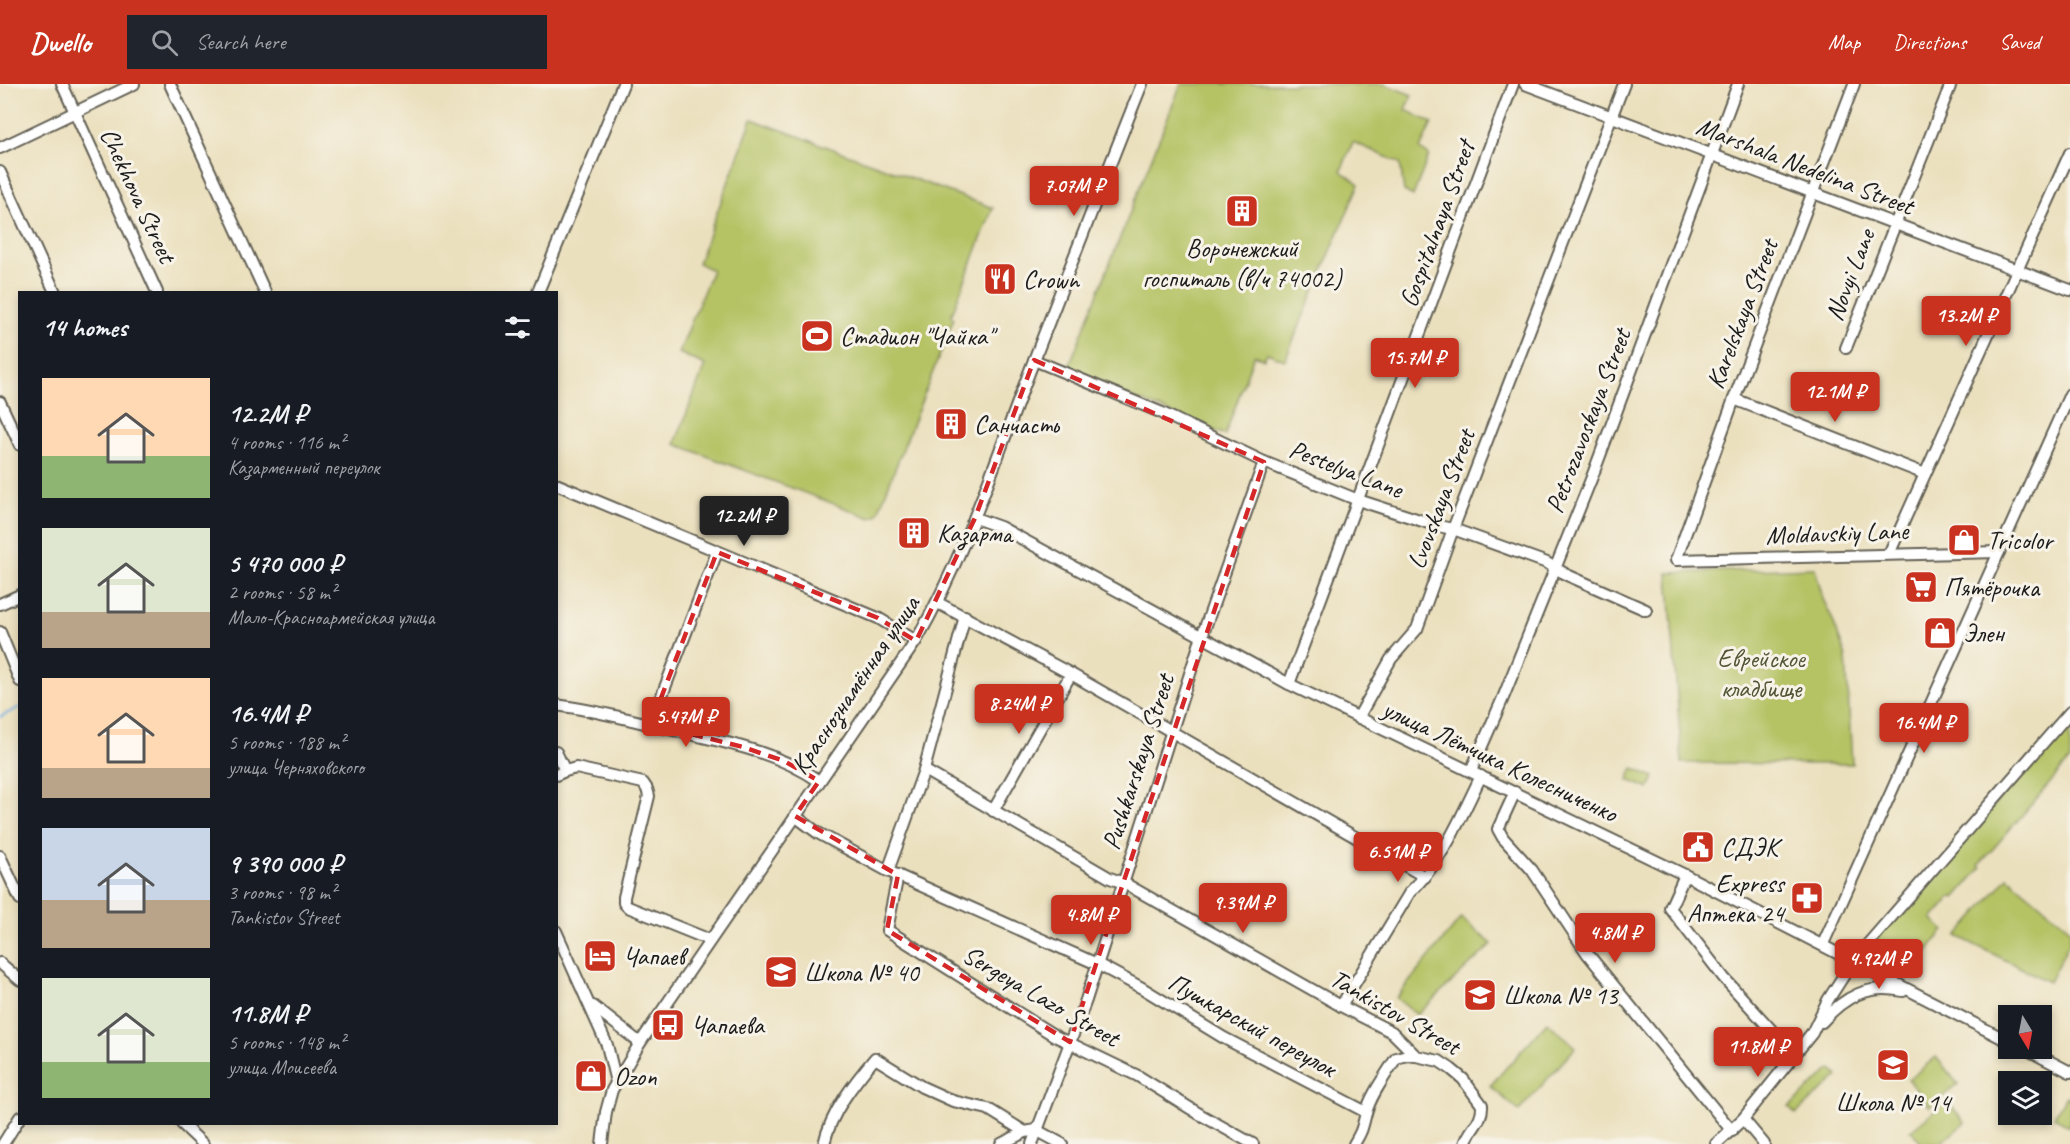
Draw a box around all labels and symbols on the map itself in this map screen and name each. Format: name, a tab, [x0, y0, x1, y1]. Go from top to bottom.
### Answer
street label: Marshala Nedelina Street	[1692, 109, 1920, 223]
street label: Chekhova Street	[92, 122, 185, 270]
street label: Gospitalnaya Street	[1392, 133, 1483, 312]
pin: 7.07M ₽	[1019, 166, 1129, 217]
building icon: Воронежский госпиталь (в/ч 74002)	[1224, 193, 1260, 229]
street label: Novyi Lane	[1818, 222, 1883, 325]
place label: Воронежский госпиталь (в/ч 74002)	[1142, 232, 1343, 295]
street label: Karelskaya Street	[1698, 233, 1786, 393]
restaurant icon: Crown	[982, 261, 1018, 297]
place label: Crown	[1023, 263, 1080, 296]
pin: 13.2M ₽	[1911, 296, 2021, 347]
sports icon: Стадион "Чайка"	[799, 318, 835, 354]
place label: Стадион "Чайка"	[840, 320, 998, 353]
street label: Petrozavoskaya Street	[1538, 322, 1639, 518]
pin: 15.7M ₽	[1360, 338, 1470, 389]
pin: 12.1M ₽	[1780, 372, 1890, 423]
building icon: Санчасть	[933, 406, 969, 442]
place label: Санчасть	[974, 408, 1060, 441]
street label: Lvovskaya Street	[1399, 422, 1484, 573]
street label: Pestelya Lane	[1285, 432, 1409, 506]
pin: 12.2M ₽	[689, 496, 799, 547]
street label: Moldavskiy Lane	[1765, 514, 1910, 552]
building icon: Казарма	[896, 515, 932, 551]
place label: Казарма	[937, 517, 1014, 551]
shop icon: Tricolor	[1946, 522, 1982, 558]
place label: Tricolor	[1987, 524, 2055, 557]
supermarket icon: Пятёрочка	[1903, 569, 1939, 605]
place label: Пятёрочка	[1944, 571, 2041, 604]
street label: Краснознамённая улица	[783, 588, 929, 781]
shop icon: Элен	[1922, 615, 1958, 651]
place label: Элен	[1963, 617, 2005, 650]
park label: Еврейское кладбище	[1717, 642, 1806, 705]
street label: Pushkarskaya Street	[1094, 668, 1183, 854]
pin: 8.24M ₽	[964, 684, 1074, 735]
street label: улица Лётчика Колесниченко	[1376, 691, 1624, 831]
pin: 5.47M ₽	[631, 697, 741, 748]
pin: 16.4M ₽	[1869, 703, 1979, 754]
public building icon: СДЭК	[1680, 829, 1716, 865]
place label: СДЭК	[1721, 831, 1783, 864]
pin: 6.51M ₽	[1343, 832, 1453, 883]
place label: Express Аптека 24	[1687, 867, 1786, 930]
pharmacy icon: Express Аптека 24	[1789, 880, 1825, 916]
pin: 9.39M ₽	[1188, 883, 1298, 934]
pin: 4.8M ₽	[1042, 895, 1140, 946]
pin: 4.8M ₽	[1566, 913, 1664, 964]
hotel icon: Чапаев	[582, 938, 618, 974]
street label: Sergeya Lazo Street	[957, 938, 1127, 1055]
pin: 4.92M ₽	[1824, 939, 1934, 990]
place label: Чапаев	[623, 940, 689, 973]
school or university icon: Школа № 40	[763, 954, 799, 990]
place label: Школа № 40	[804, 956, 921, 989]
street label: Tankistov Street	[1324, 962, 1468, 1064]
street label: Пушкарский переулок	[1162, 965, 1344, 1086]
school or university icon: Школа № 13	[1462, 977, 1498, 1013]
place label: Школа № 13	[1503, 979, 1620, 1012]
north arrow	[1998, 1005, 2052, 1059]
bus stop icon: Чапаева	[650, 1007, 686, 1043]
place label: Чапаева	[691, 1009, 765, 1042]
pin: 11.8M ₽	[1703, 1027, 1813, 1078]
school or university icon: Школа № 14	[1875, 1047, 1911, 1083]
shop icon: Ozon	[573, 1058, 609, 1094]
place label: Ozon	[614, 1060, 657, 1093]
place label: Школа № 14	[1836, 1086, 1953, 1119]

